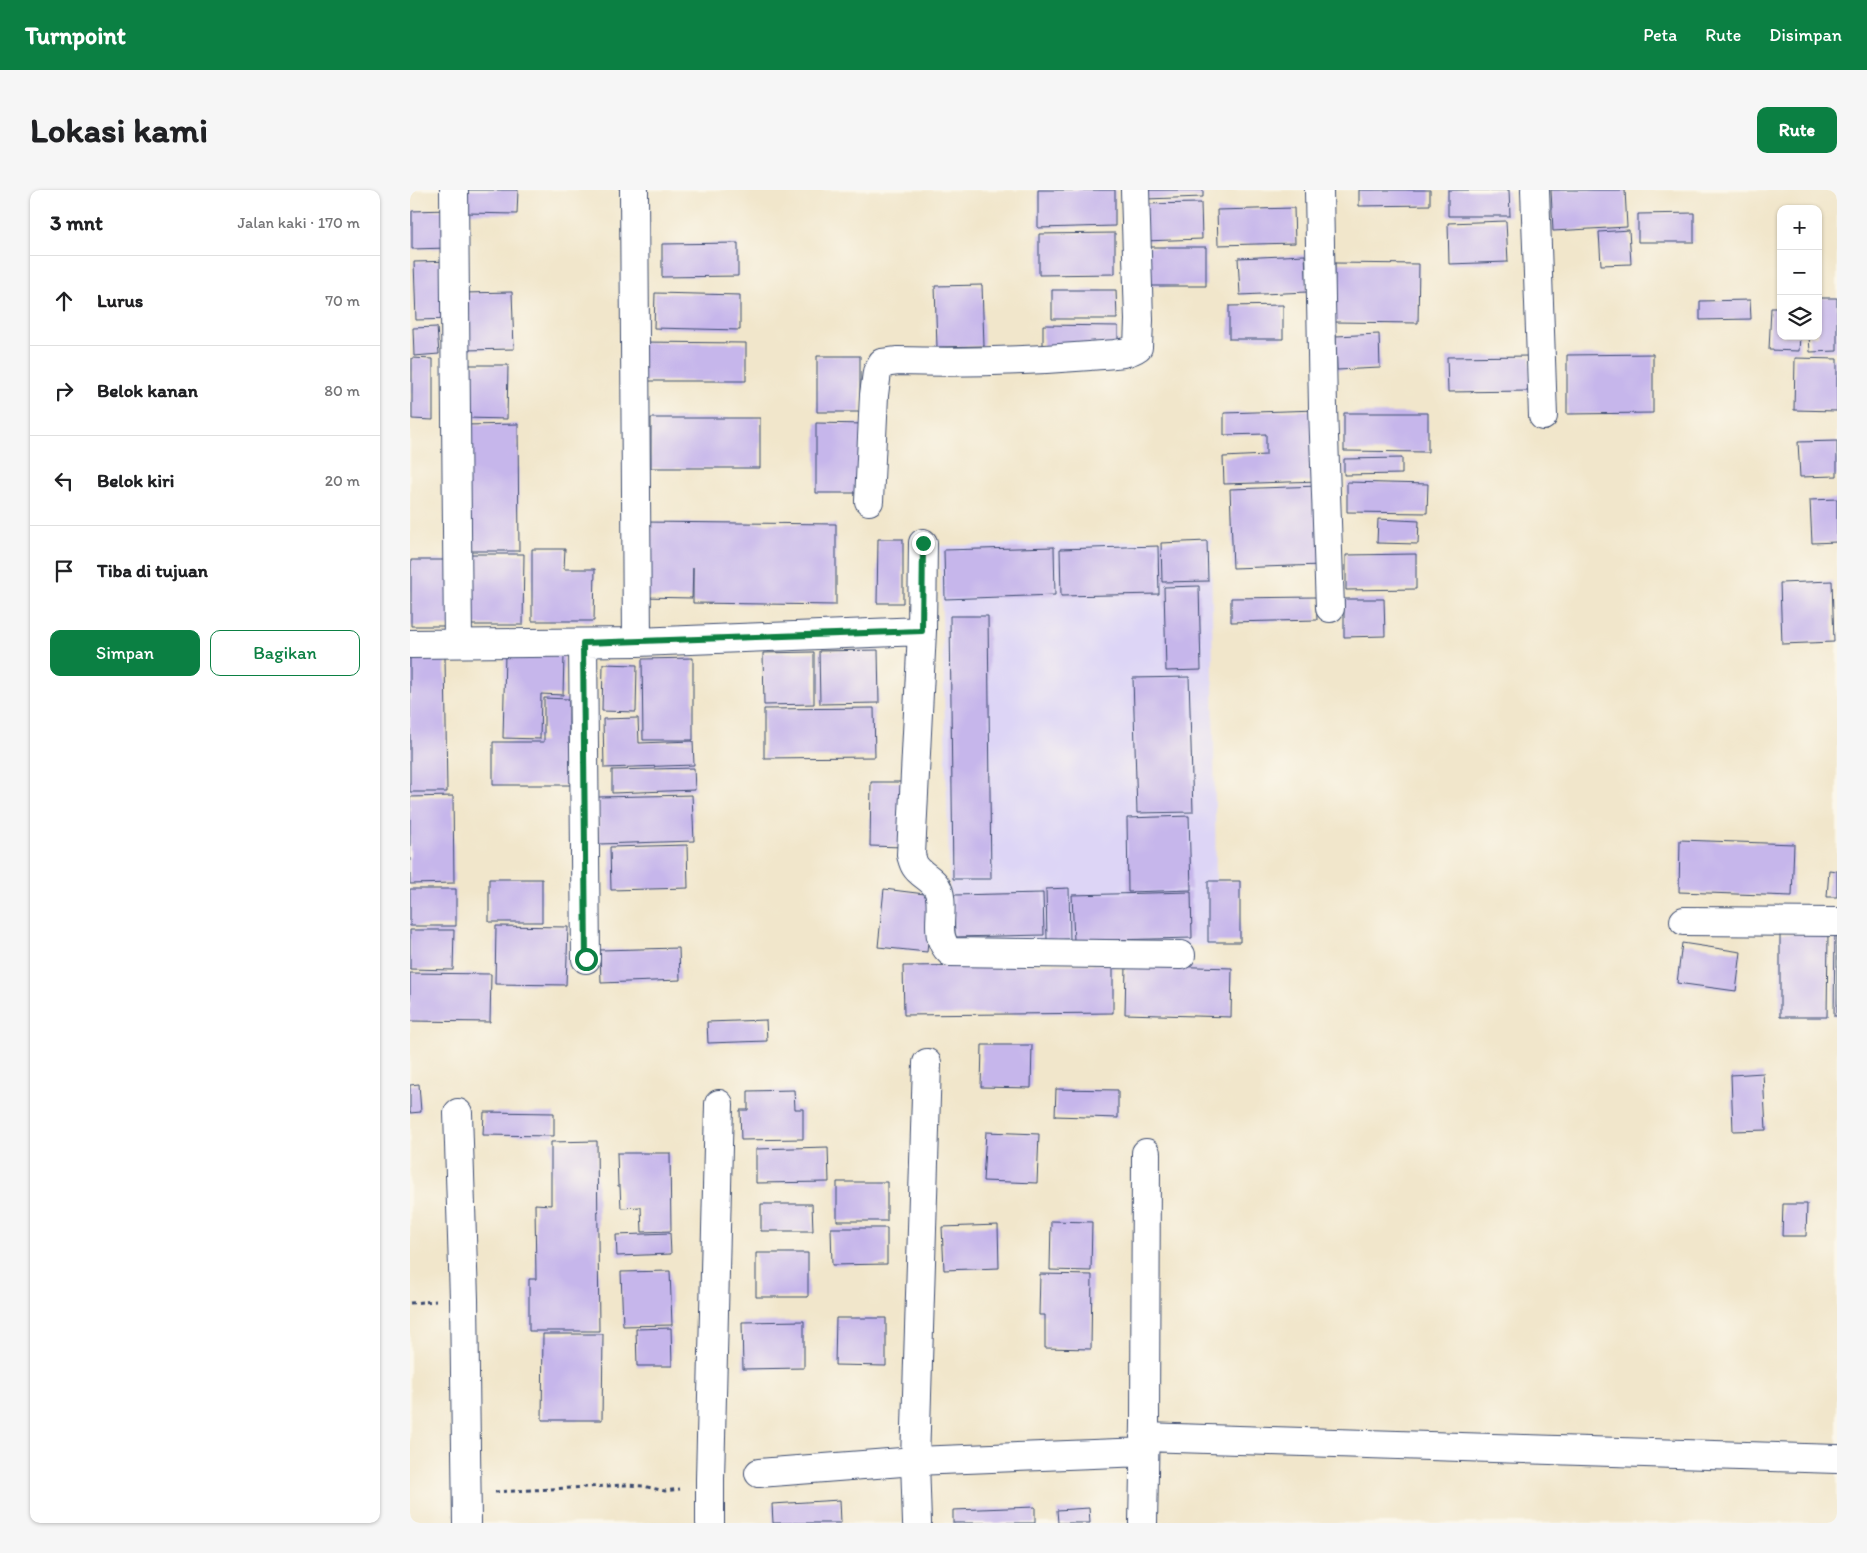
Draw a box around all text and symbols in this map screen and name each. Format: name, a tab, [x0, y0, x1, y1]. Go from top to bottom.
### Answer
text: Turnpoint	[25, 21, 126, 50]
text: Peta	[1643, 24, 1677, 46]
text: Rute	[1705, 24, 1741, 46]
text: Disimpan	[1769, 24, 1842, 46]
button: Rute	[1757, 107, 1837, 153]
text: Lokasi kami	[30, 109, 208, 151]
map controls	[1777, 205, 1822, 340]
button: +	[1777, 205, 1822, 250]
text: 3 mnt	[50, 210, 103, 235]
text: Jalan kaki · 170 m	[237, 213, 360, 232]
button: −	[1777, 250, 1822, 295]
icon: ahead	[50, 287, 78, 315]
text: Lurus	[97, 289, 143, 312]
text: 70 m	[325, 291, 360, 310]
button: layers	[1777, 295, 1822, 340]
icon: right	[50, 377, 78, 405]
text: Belok kanan	[97, 379, 198, 402]
text: 80 m	[324, 381, 360, 400]
icon: left	[50, 467, 78, 495]
text: Belok kiri	[97, 469, 174, 492]
text: 20 m	[325, 471, 360, 490]
route end	[912, 532, 935, 555]
icon: arrive	[50, 557, 78, 585]
text: Tiba di tujuan	[97, 559, 208, 582]
button: Simpan	[50, 630, 200, 676]
button: Bagikan	[210, 630, 360, 676]
route start	[575, 948, 598, 971]

